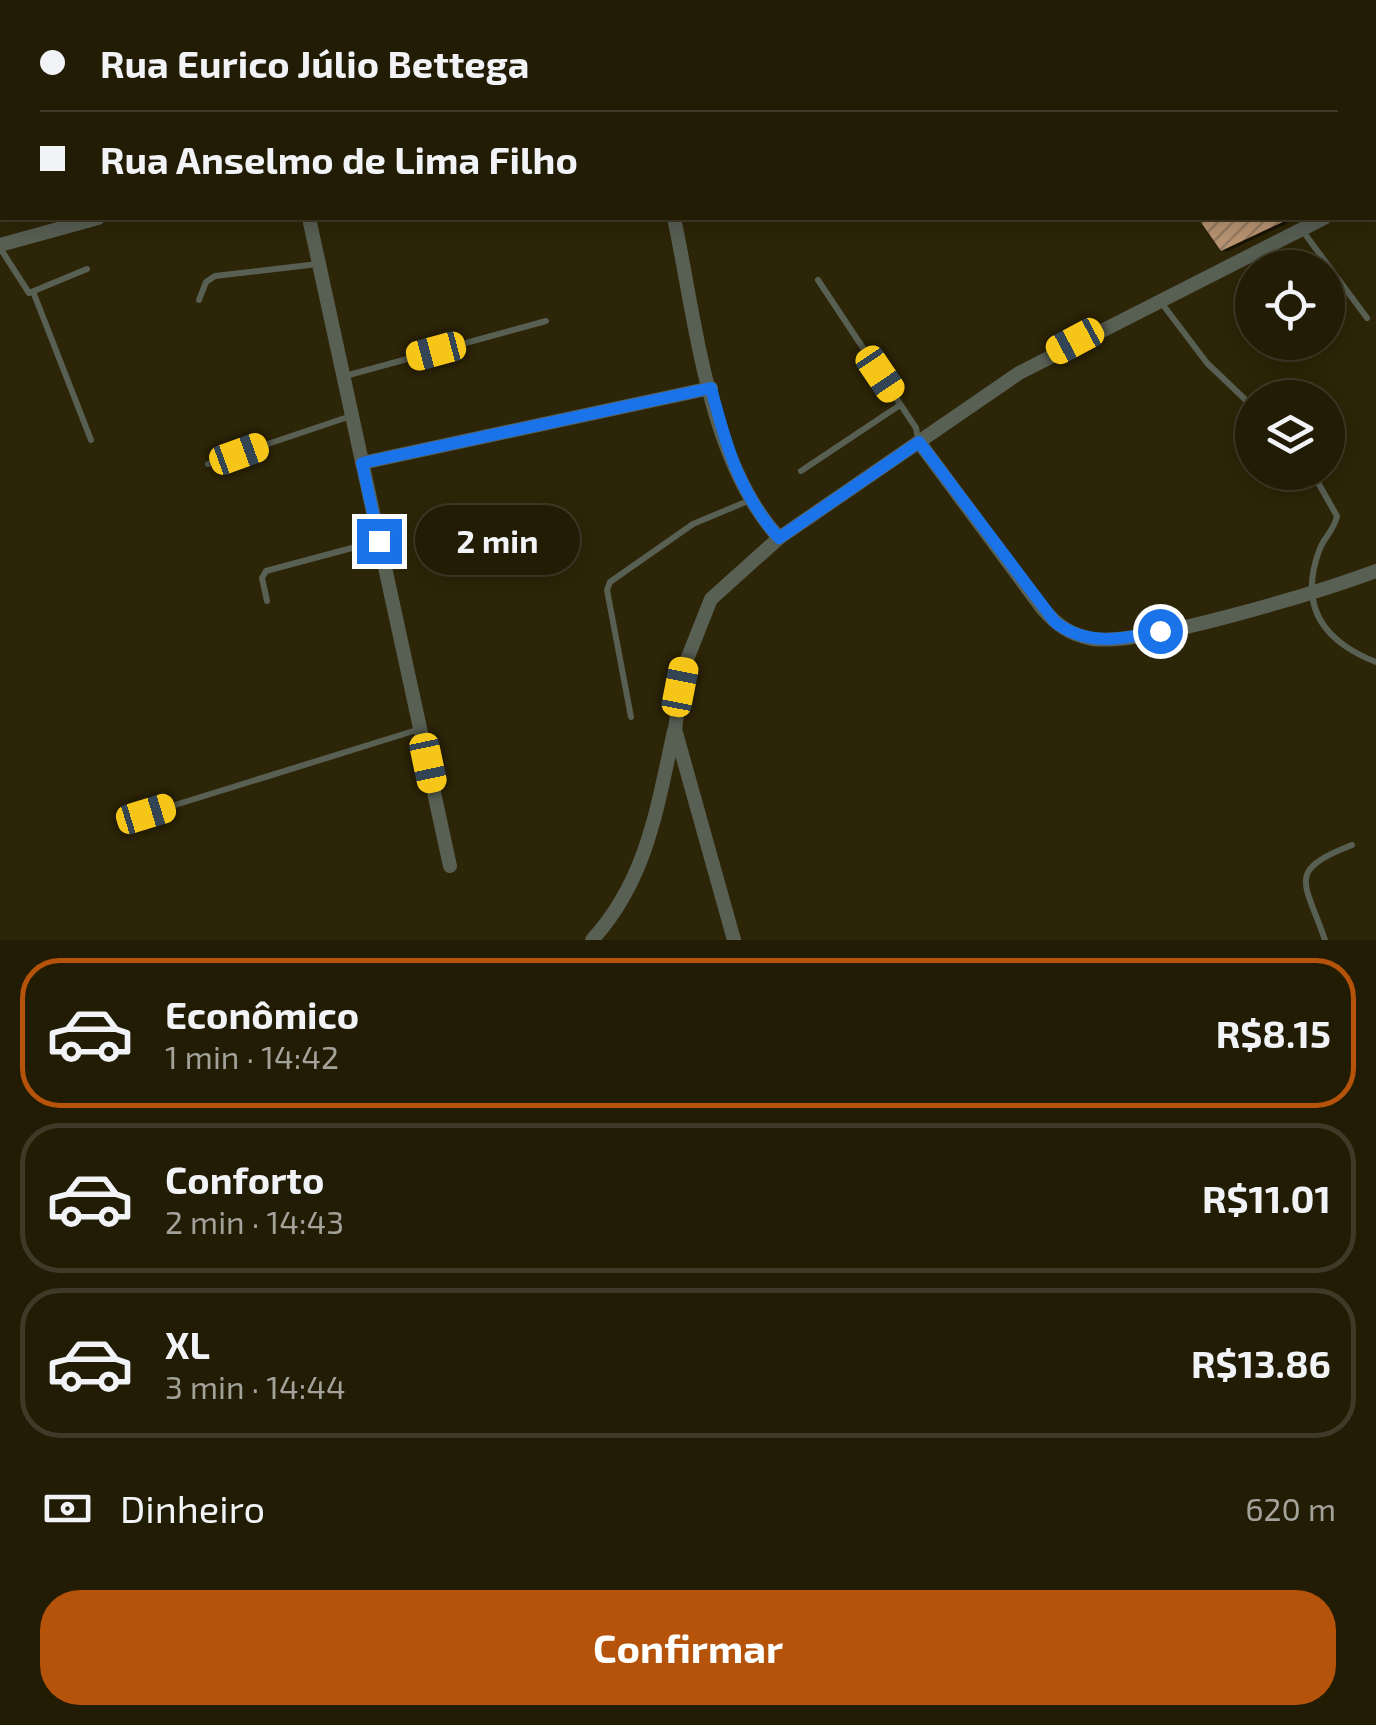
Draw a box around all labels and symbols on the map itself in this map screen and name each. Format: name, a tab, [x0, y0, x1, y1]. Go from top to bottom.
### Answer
car	[1041, 314, 1109, 368]
car	[403, 329, 469, 373]
car	[851, 341, 909, 407]
car	[206, 430, 272, 478]
callout: 2 min	[414, 506, 579, 576]
route end	[357, 519, 402, 564]
route start	[1138, 609, 1183, 654]
car	[660, 655, 700, 719]
car	[407, 731, 449, 795]
car	[113, 791, 179, 837]

